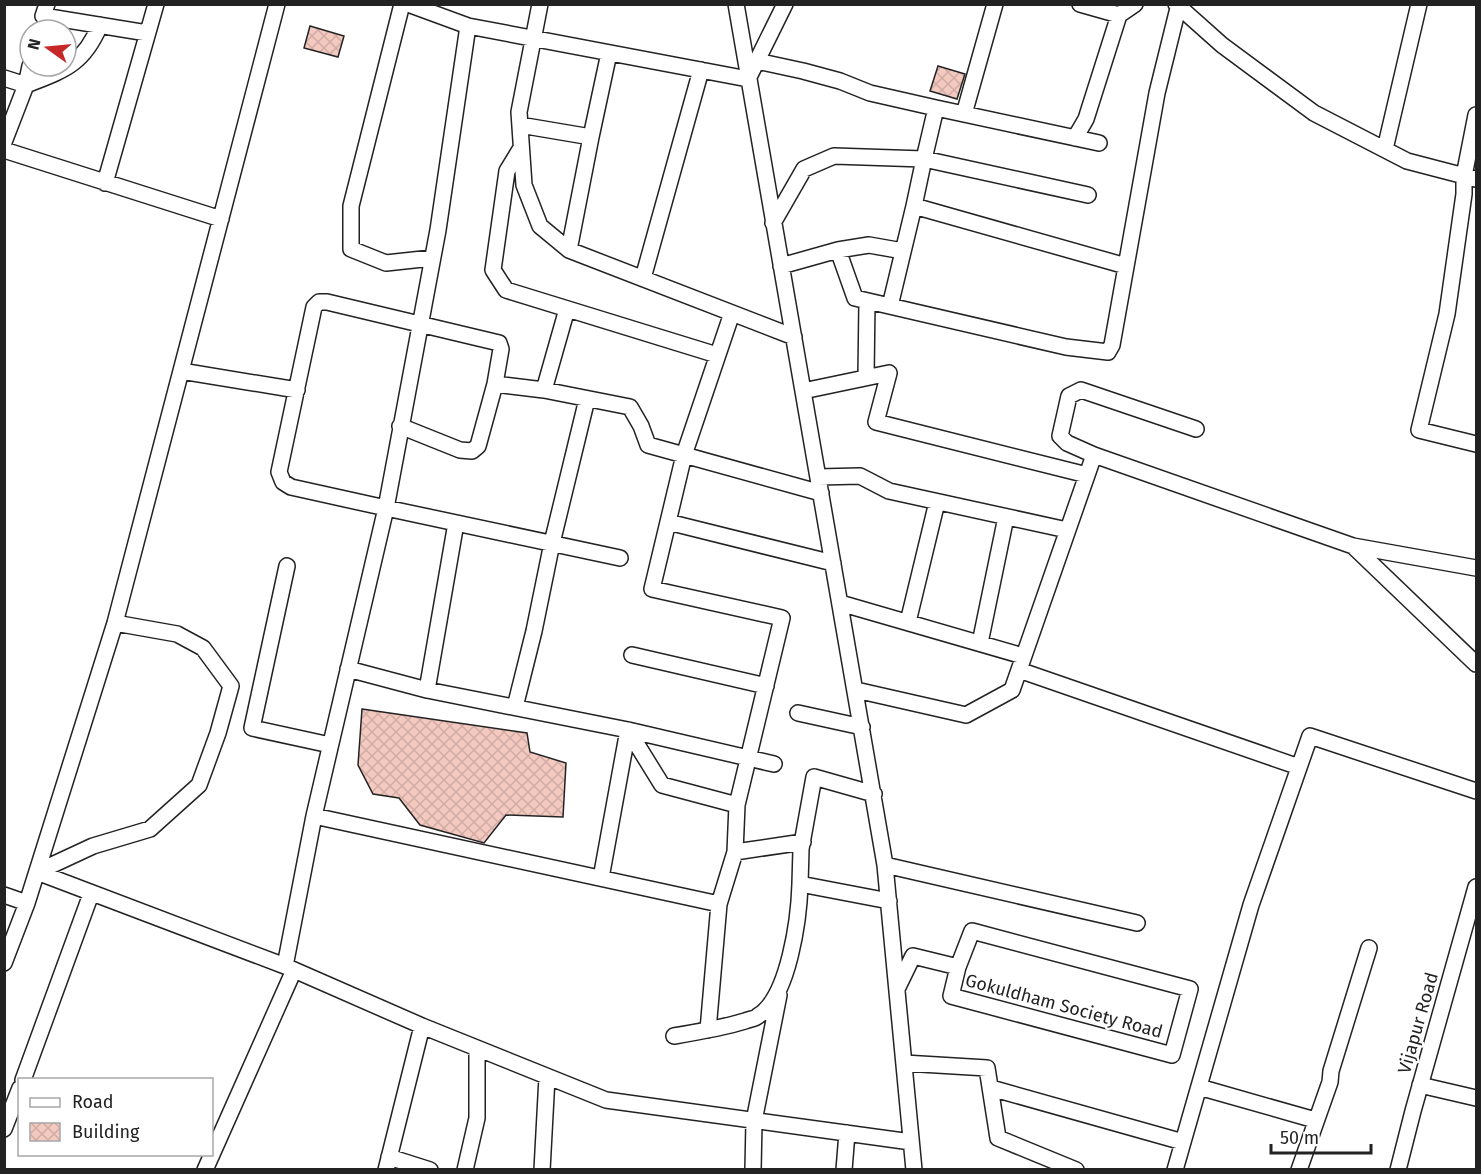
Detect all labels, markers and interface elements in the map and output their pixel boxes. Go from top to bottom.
north arrow [18,18,78,78]
text: N [23,37,45,52]
street label: Gokuldham Society Road [963,969,1165,1043]
street label: Vijapur Road [1393,970,1443,1076]
legend [18,1078,213,1156]
text: Road [72,1091,114,1113]
scale bar [1271,1117,1372,1155]
text: Building [72,1121,140,1143]
text: 50 m [1280,1127,1319,1149]

